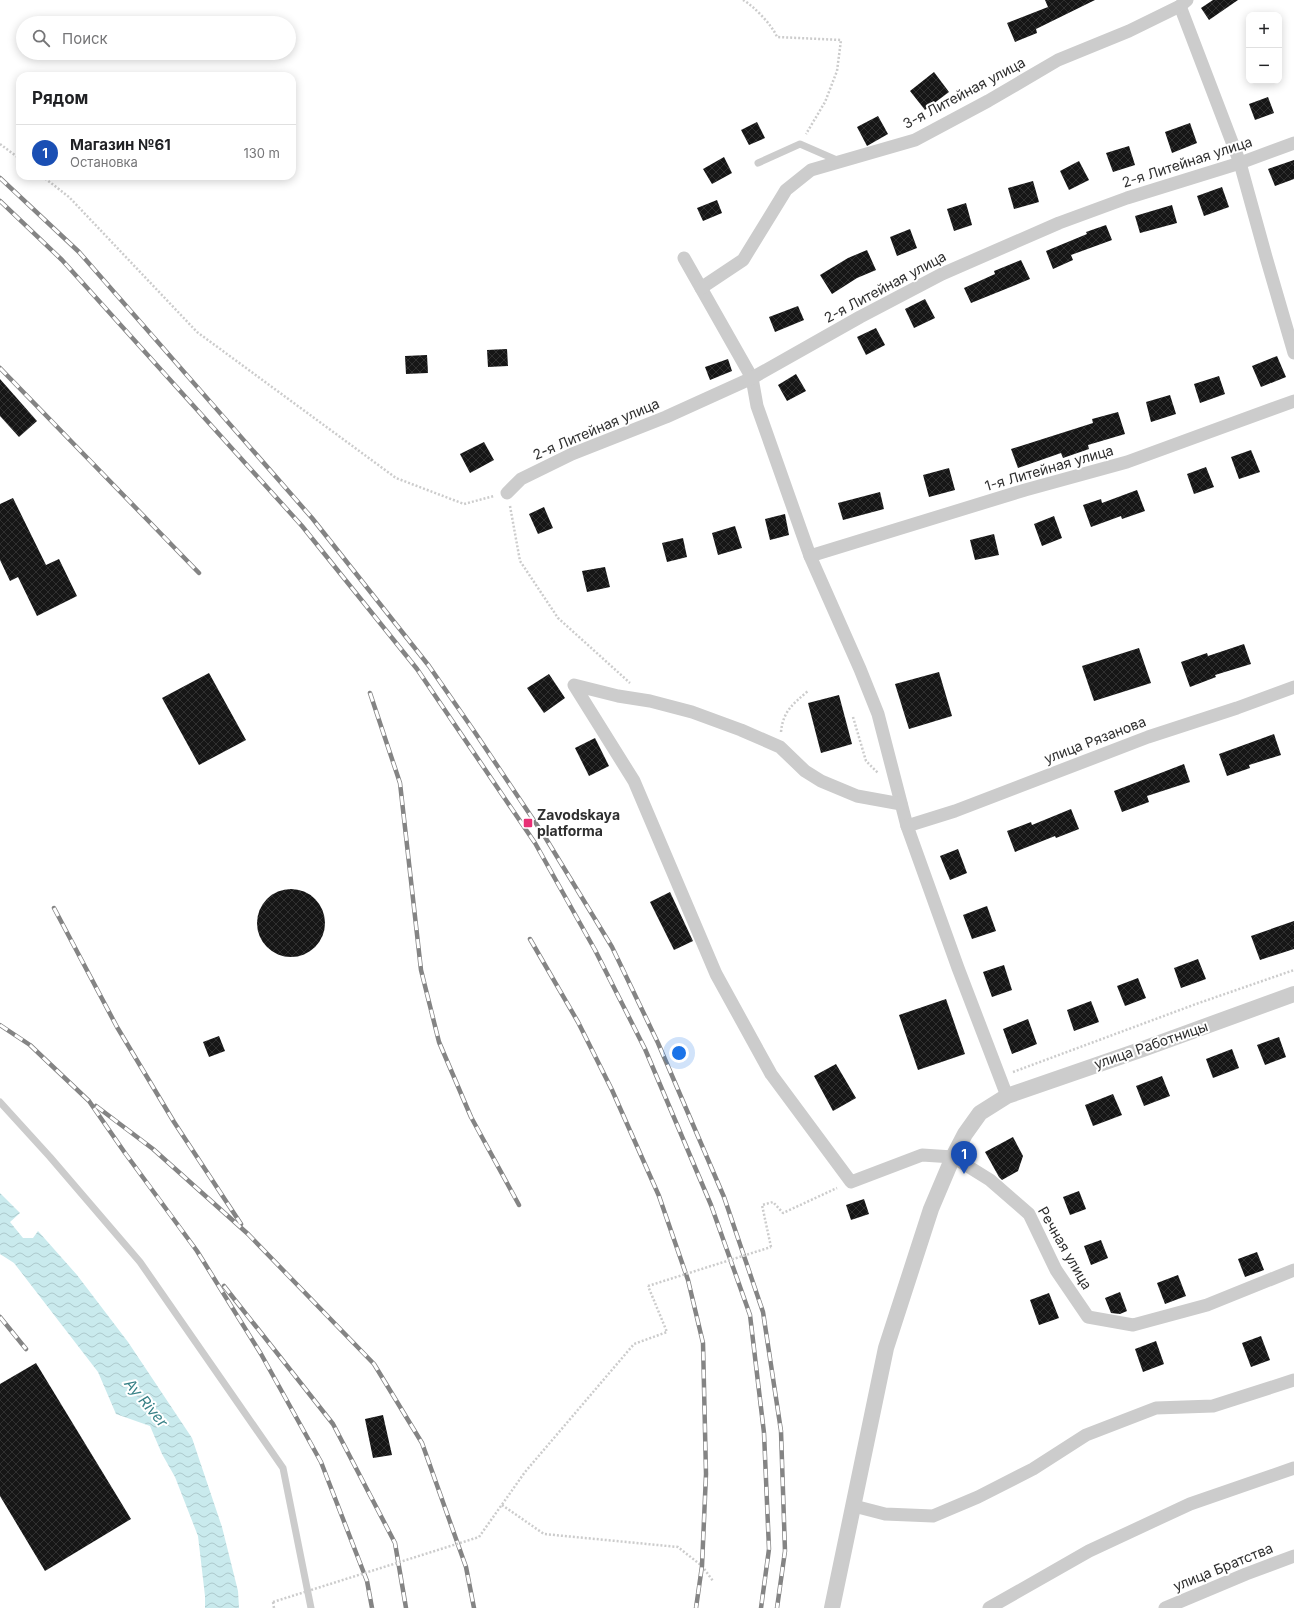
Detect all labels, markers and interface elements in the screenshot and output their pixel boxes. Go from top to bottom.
map controls [1246,12,1282,84]
button: + [1246,12,1282,48]
search box [16,16,296,60]
icon: search [30,27,52,49]
text: Поиск [62,29,108,48]
button: − [1246,48,1282,84]
street label: 3-я Литейная улица [900,53,1028,132]
text: Рядом [32,88,88,108]
street label: 2-я Литейная улица [1120,132,1254,191]
text: Магазин №61 [70,135,171,154]
text: 1 [42,145,48,161]
text: 130 m [243,145,280,161]
text: Остановка [70,154,138,170]
street label: 2-я Литейная улица [821,247,949,326]
street label: 2-я Литейная улица [530,394,662,463]
street label: 1-я Литейная улица [983,441,1115,494]
street label: улица Рязанова [1042,712,1148,767]
place label: Zavodskaya platforma [537,806,620,839]
marker: Zavodskaya platforma [522,817,534,829]
street label: улица Работницы [1092,1017,1210,1072]
your location [669,1043,689,1063]
pin: 1 [951,1141,977,1174]
street label: Речная улица [1035,1203,1096,1292]
water label: Ay River [120,1374,172,1431]
street label: улица Братства [1170,1539,1275,1594]

